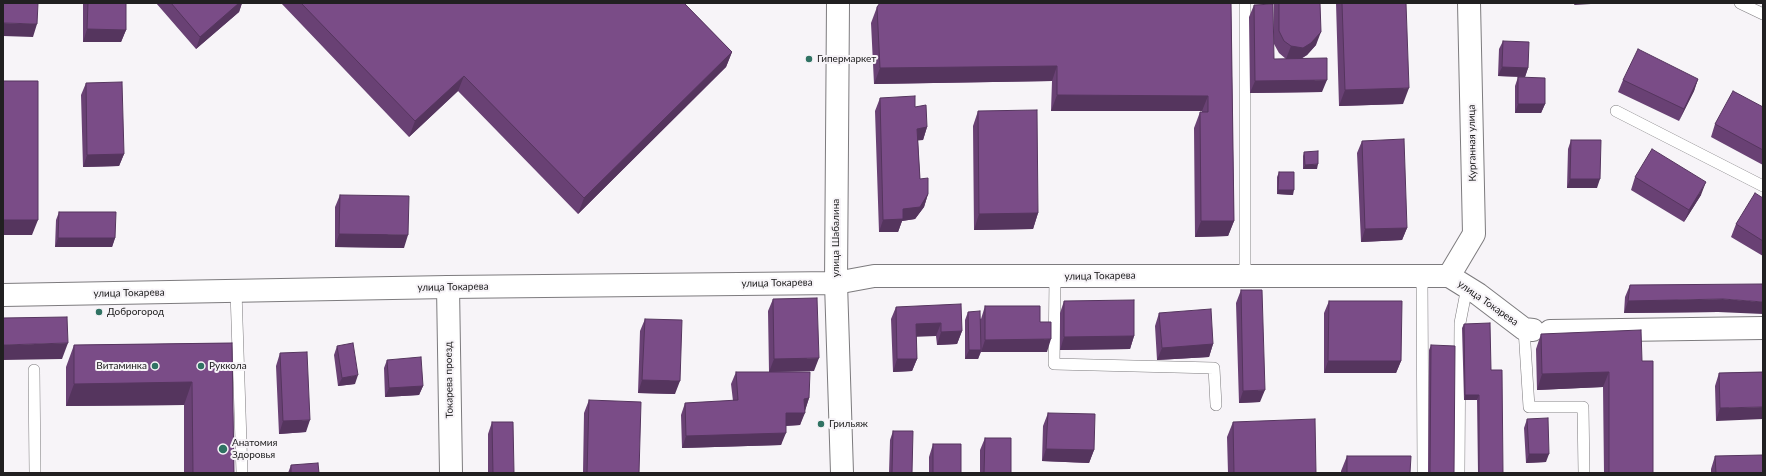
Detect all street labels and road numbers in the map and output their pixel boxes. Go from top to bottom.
street label: Курганная улица [1465,104,1479,182]
street label: улица Шабалина [830,199,842,277]
street label: улица Токарева [1064,269,1136,283]
street label: улица Токарева [741,276,813,290]
street label: улица Токарева [1455,278,1521,328]
street label: улица Токарева [417,280,489,294]
street label: улица Токарева [93,286,165,300]
street label: Токарева проезд [442,342,456,418]

